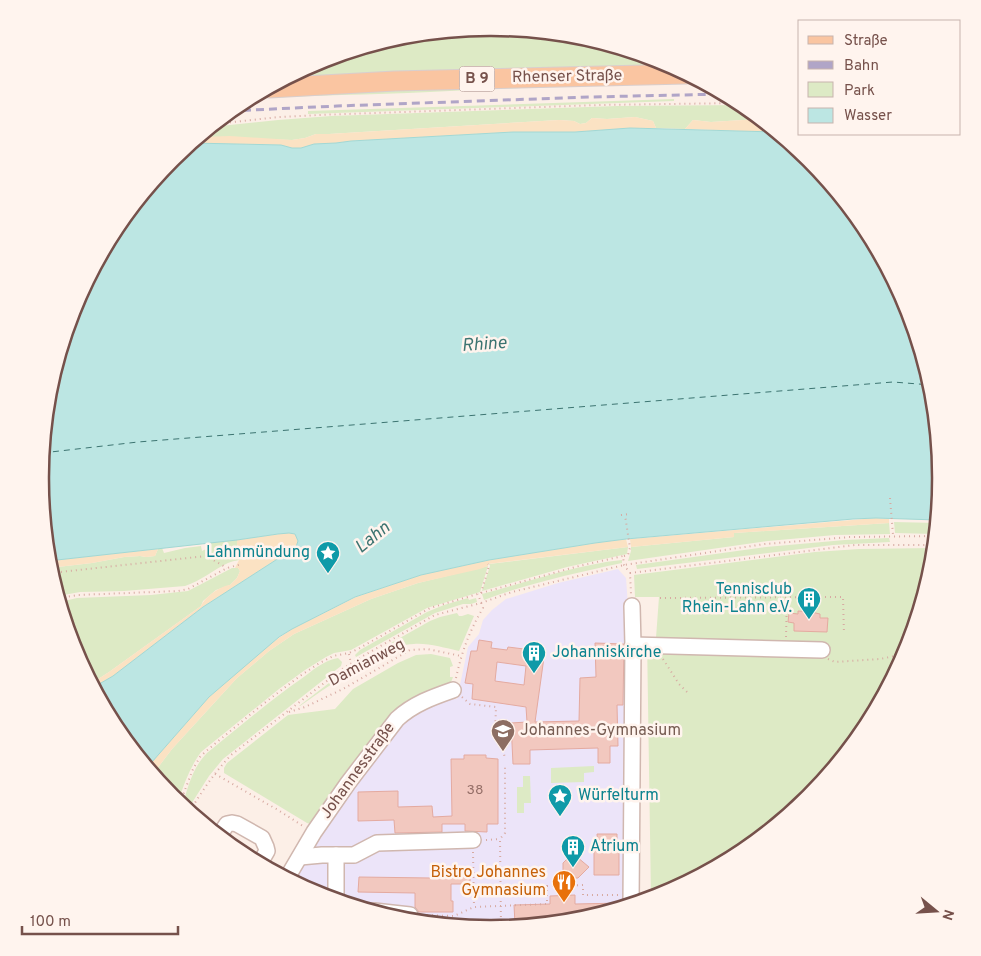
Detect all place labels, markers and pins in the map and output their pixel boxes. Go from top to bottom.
place icon: Lahnmündung [315,540,341,574]
place label: Lahnmündung [206,543,310,563]
place label: Tennisclub Rhein-Lahn e.V. [682,580,792,618]
building icon: Tennisclub Rhein-Lahn e.V. [796,586,822,620]
building icon: Johanniskirche [521,640,547,674]
place label: Johanniskirche [552,643,661,663]
school or university icon: Johannes-Gymnasium [490,718,516,752]
place label: Johannes-Gymnasium [520,721,681,741]
place icon: Würfelturm [547,783,573,817]
place label: Würfelturm [578,786,659,806]
building icon: Atrium [560,834,586,868]
place label: Atrium [590,837,639,857]
place label: Bistro Johannes Gymnasium [430,863,546,901]
restaurant icon: Bistro Johannes Gymnasium [551,869,577,903]

